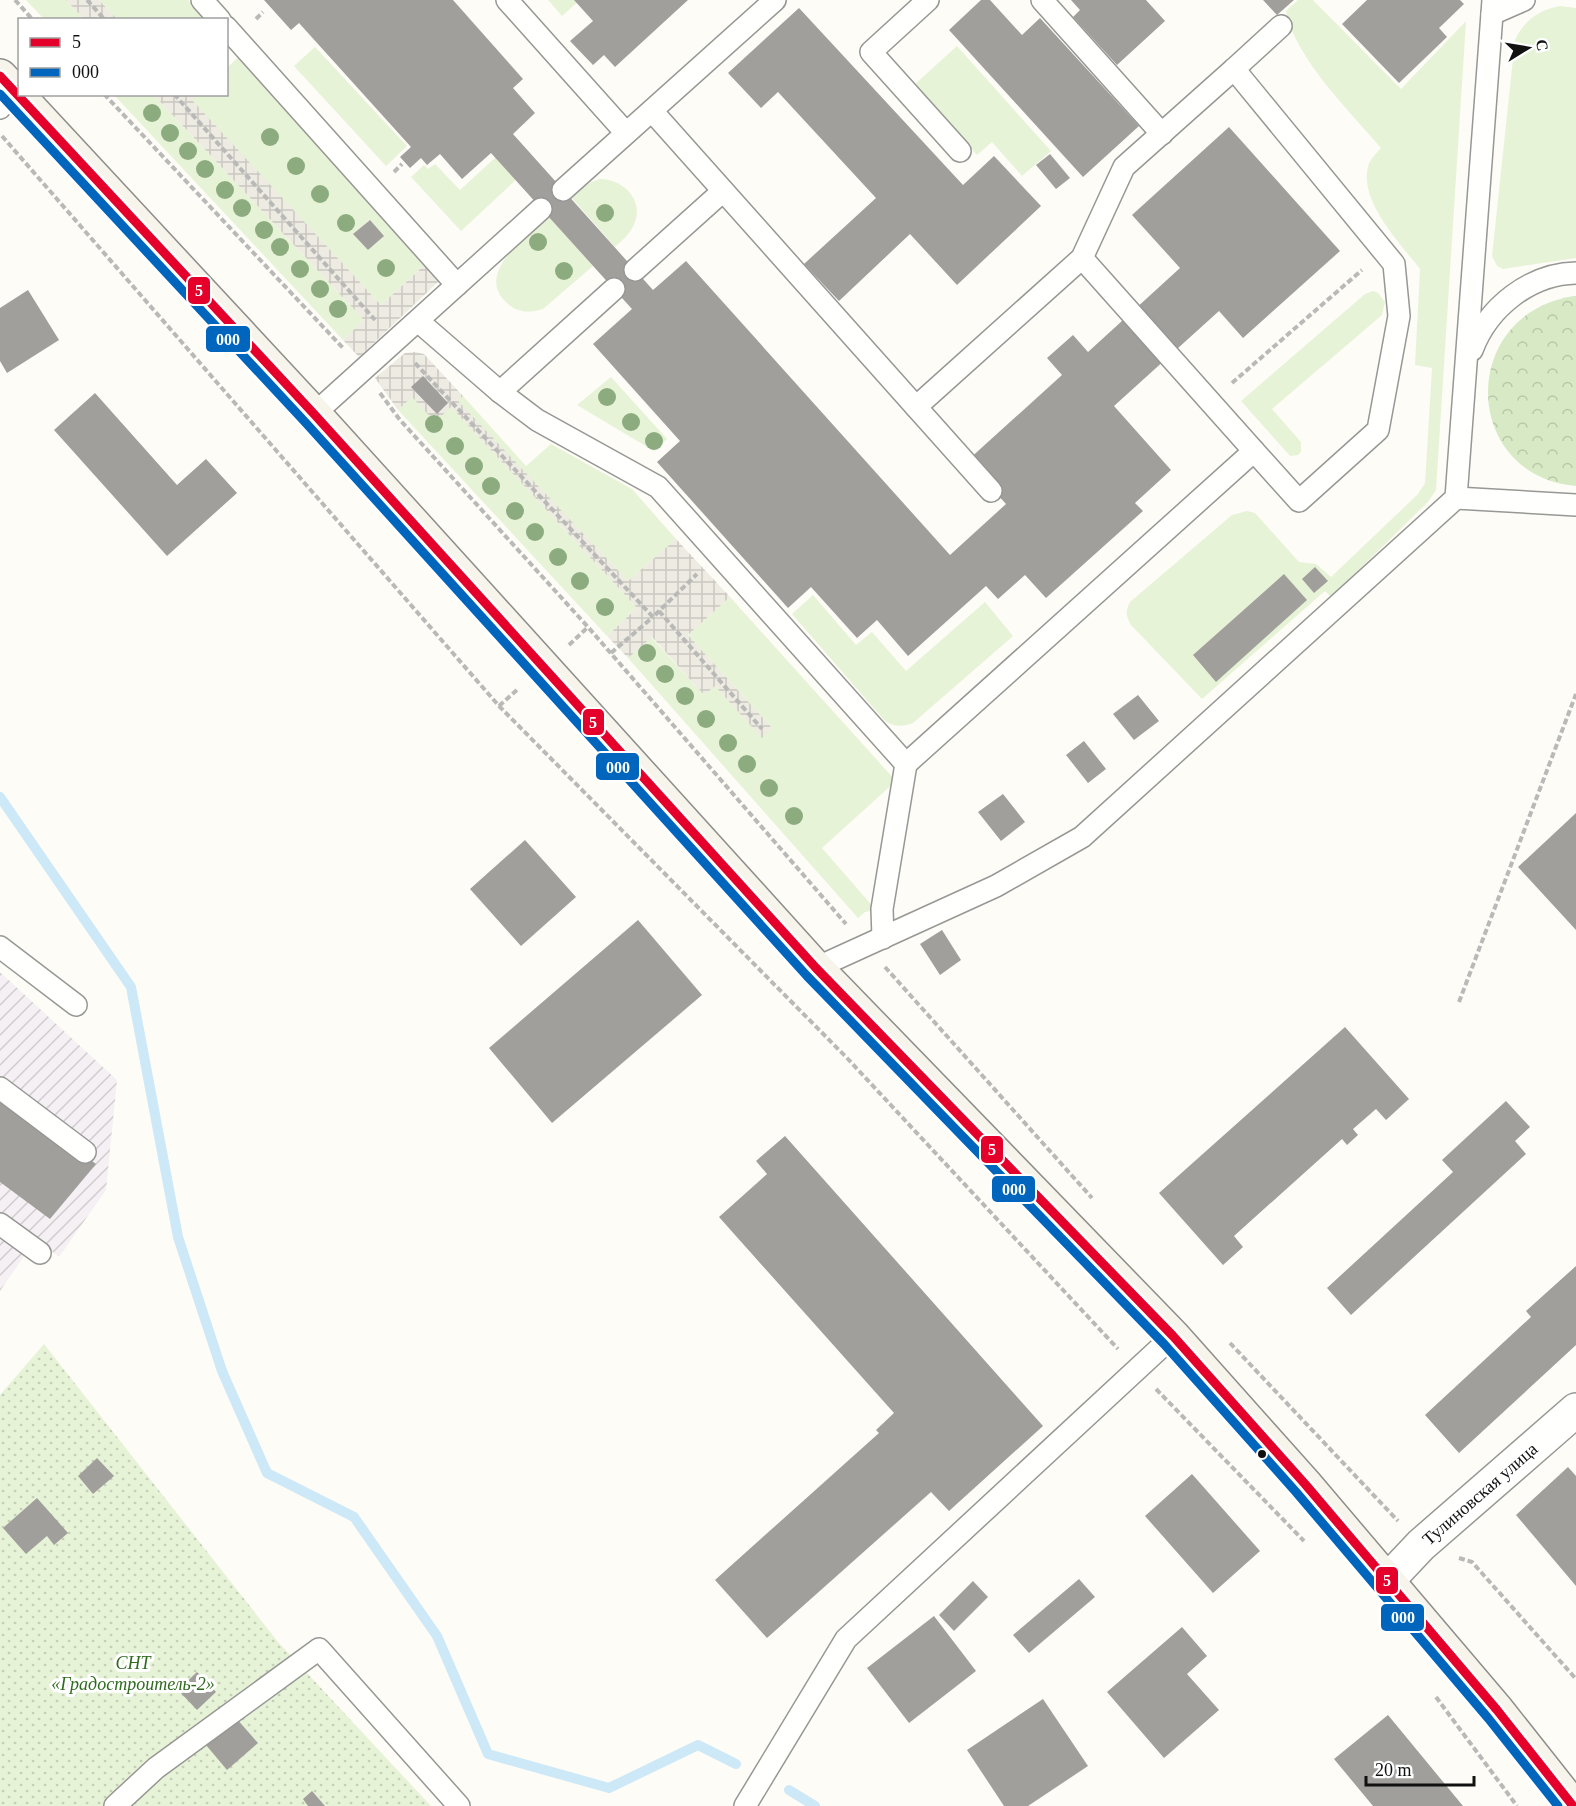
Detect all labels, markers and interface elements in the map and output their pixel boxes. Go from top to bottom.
legend [18,18,228,96]
north arrow [1498,18,1558,78]
text: 5 [72,32,81,52]
text: С [1533,38,1552,53]
text: 000 [72,62,99,82]
line badge: 5 [187,276,211,305]
text: 5 [195,282,203,299]
line badge: 000 [205,325,251,353]
text: 000 [216,331,240,348]
line badge: 5 [582,708,605,736]
text: 5 [589,714,597,731]
line badge: 000 [595,752,640,781]
text: 000 [606,759,630,776]
line badge: 5 [980,1135,1004,1164]
text: 5 [988,1141,996,1158]
line badge: 000 [991,1175,1036,1203]
text: 000 [1002,1181,1026,1198]
street label: Тулиновская улица [1418,1439,1542,1549]
unlabelled marker [1256,1448,1268,1460]
line badge: 5 [1375,1566,1399,1595]
text: 5 [1383,1572,1391,1589]
line badge: 000 [1380,1603,1425,1632]
text: 000 [1391,1609,1415,1626]
park label: СНТ «Градостроитель-2» [51,1653,215,1694]
scale bar [1366,1749,1474,1787]
text: 20 m [1375,1760,1412,1780]

